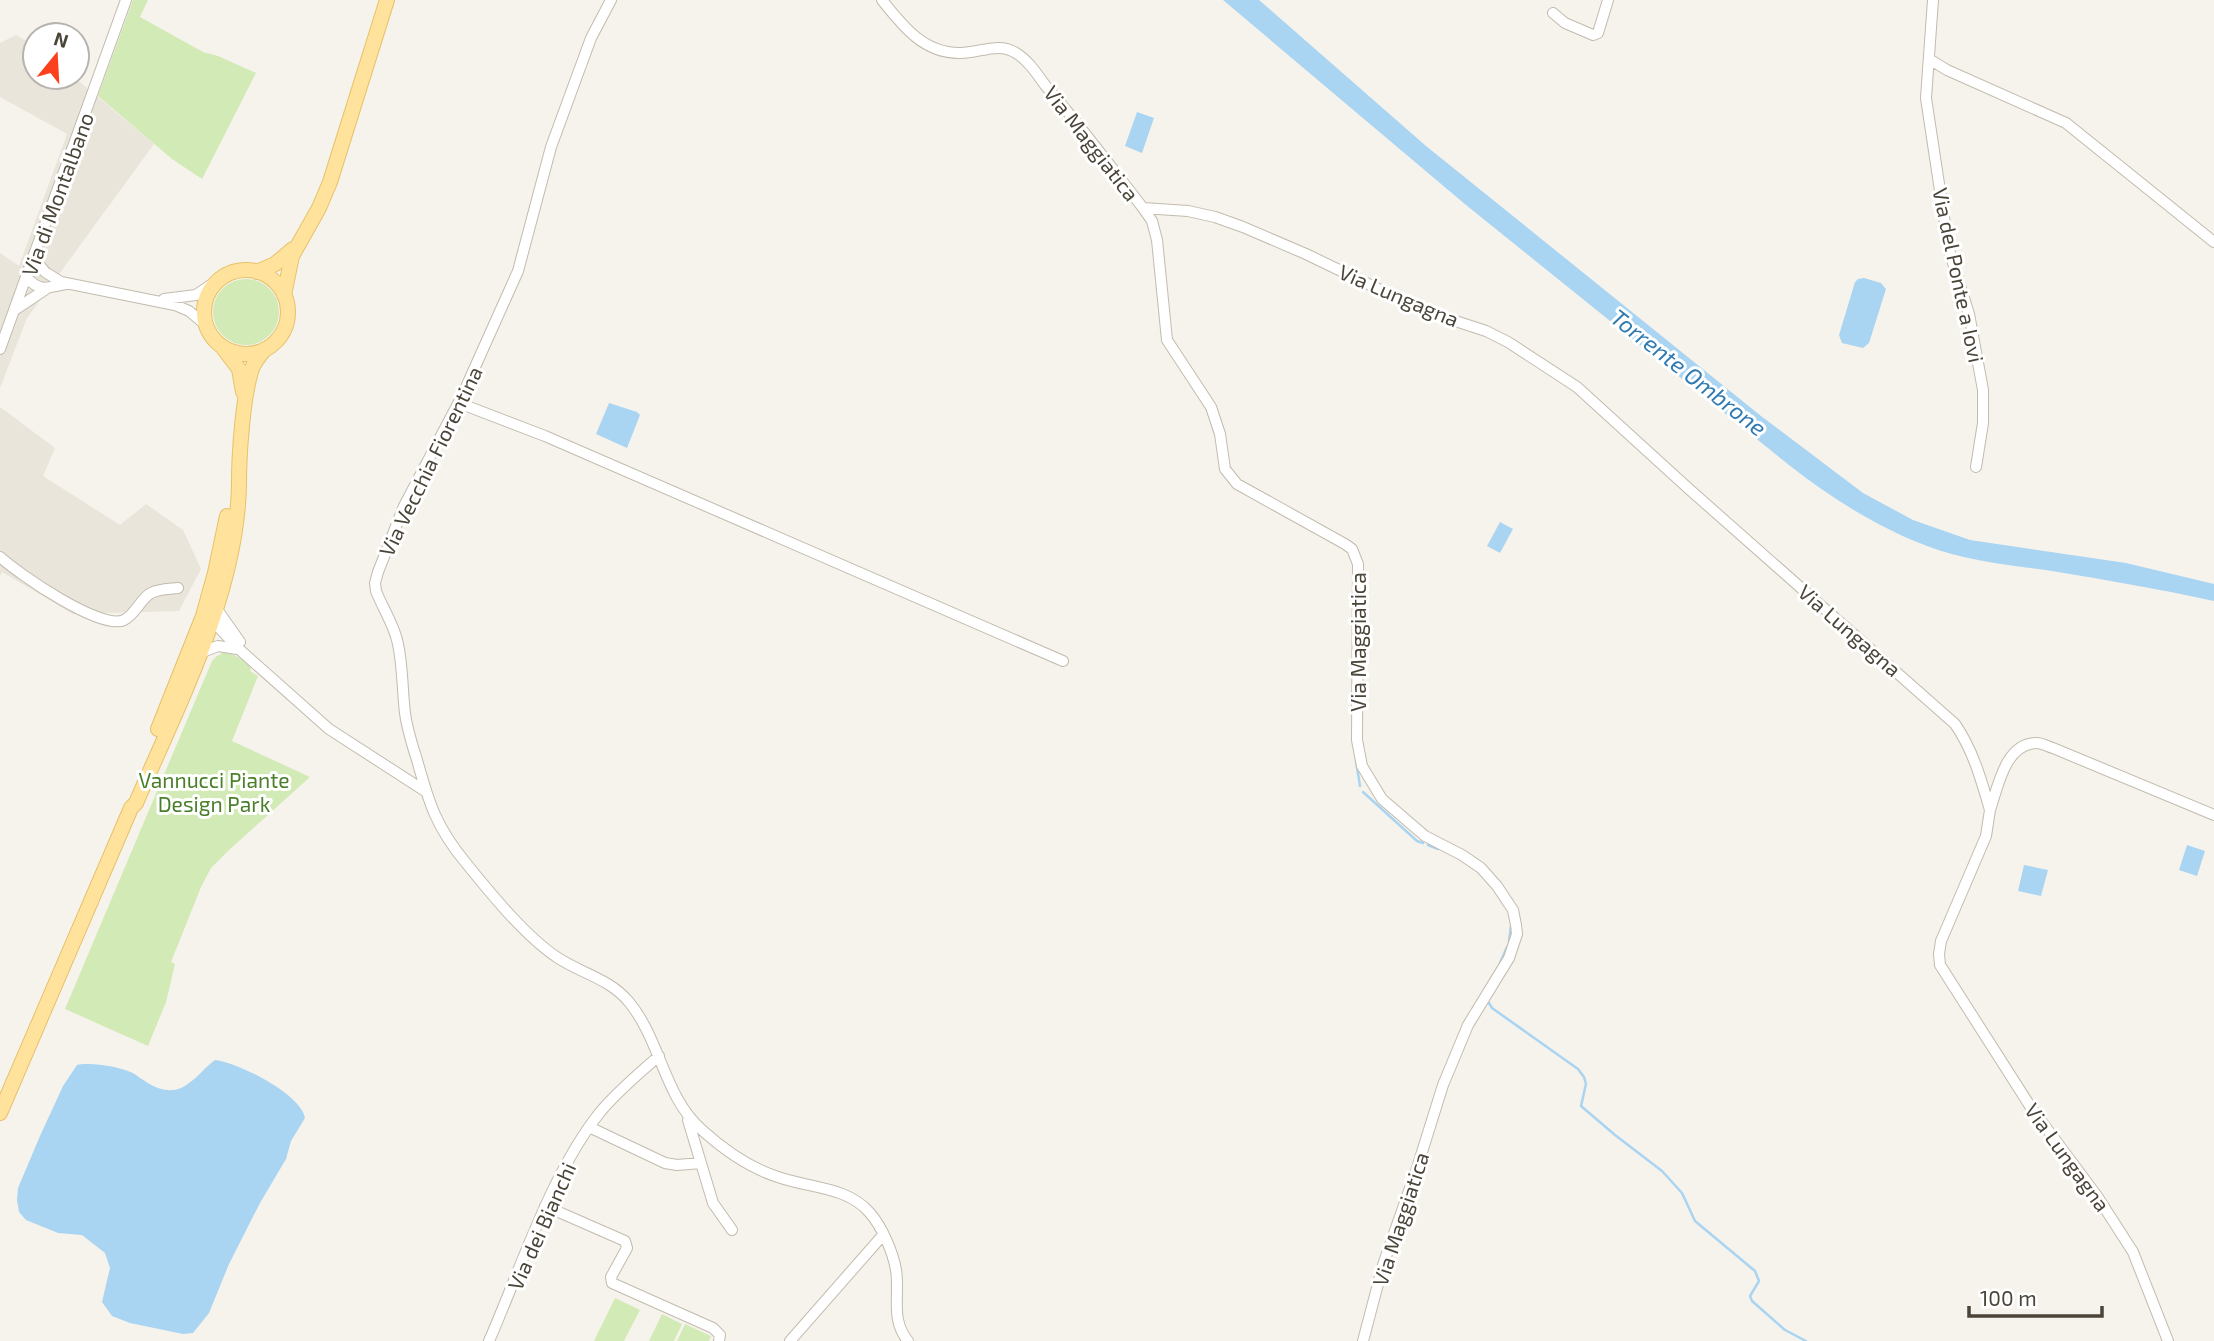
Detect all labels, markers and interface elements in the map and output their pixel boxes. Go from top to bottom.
north arrow [21,21,91,91]
text: N [51,26,71,52]
street label: Via Maggiatica [1039,80,1145,206]
street label: Via di Montalbano [16,109,98,279]
street label: Via del Ponte a Iovi [1928,185,1990,365]
street label: Via Lungagna [1335,259,1463,331]
water label: Torrente Ombrone [1606,303,1772,441]
street label: Via Vecchia Fiorentina [373,362,487,560]
street label: Via Maggiatica [1345,572,1370,712]
street label: Via Lungagna [1794,579,1906,681]
park label: Vannucci Piante Design Park [139,767,289,816]
street label: Via Lungagna [2020,1098,2116,1216]
street label: Via Maggiatica [1367,1149,1433,1289]
street label: Via dei Bianchi [502,1158,580,1294]
scale bar [1969,1274,2102,1318]
text: 100 m [1980,1285,2037,1310]

